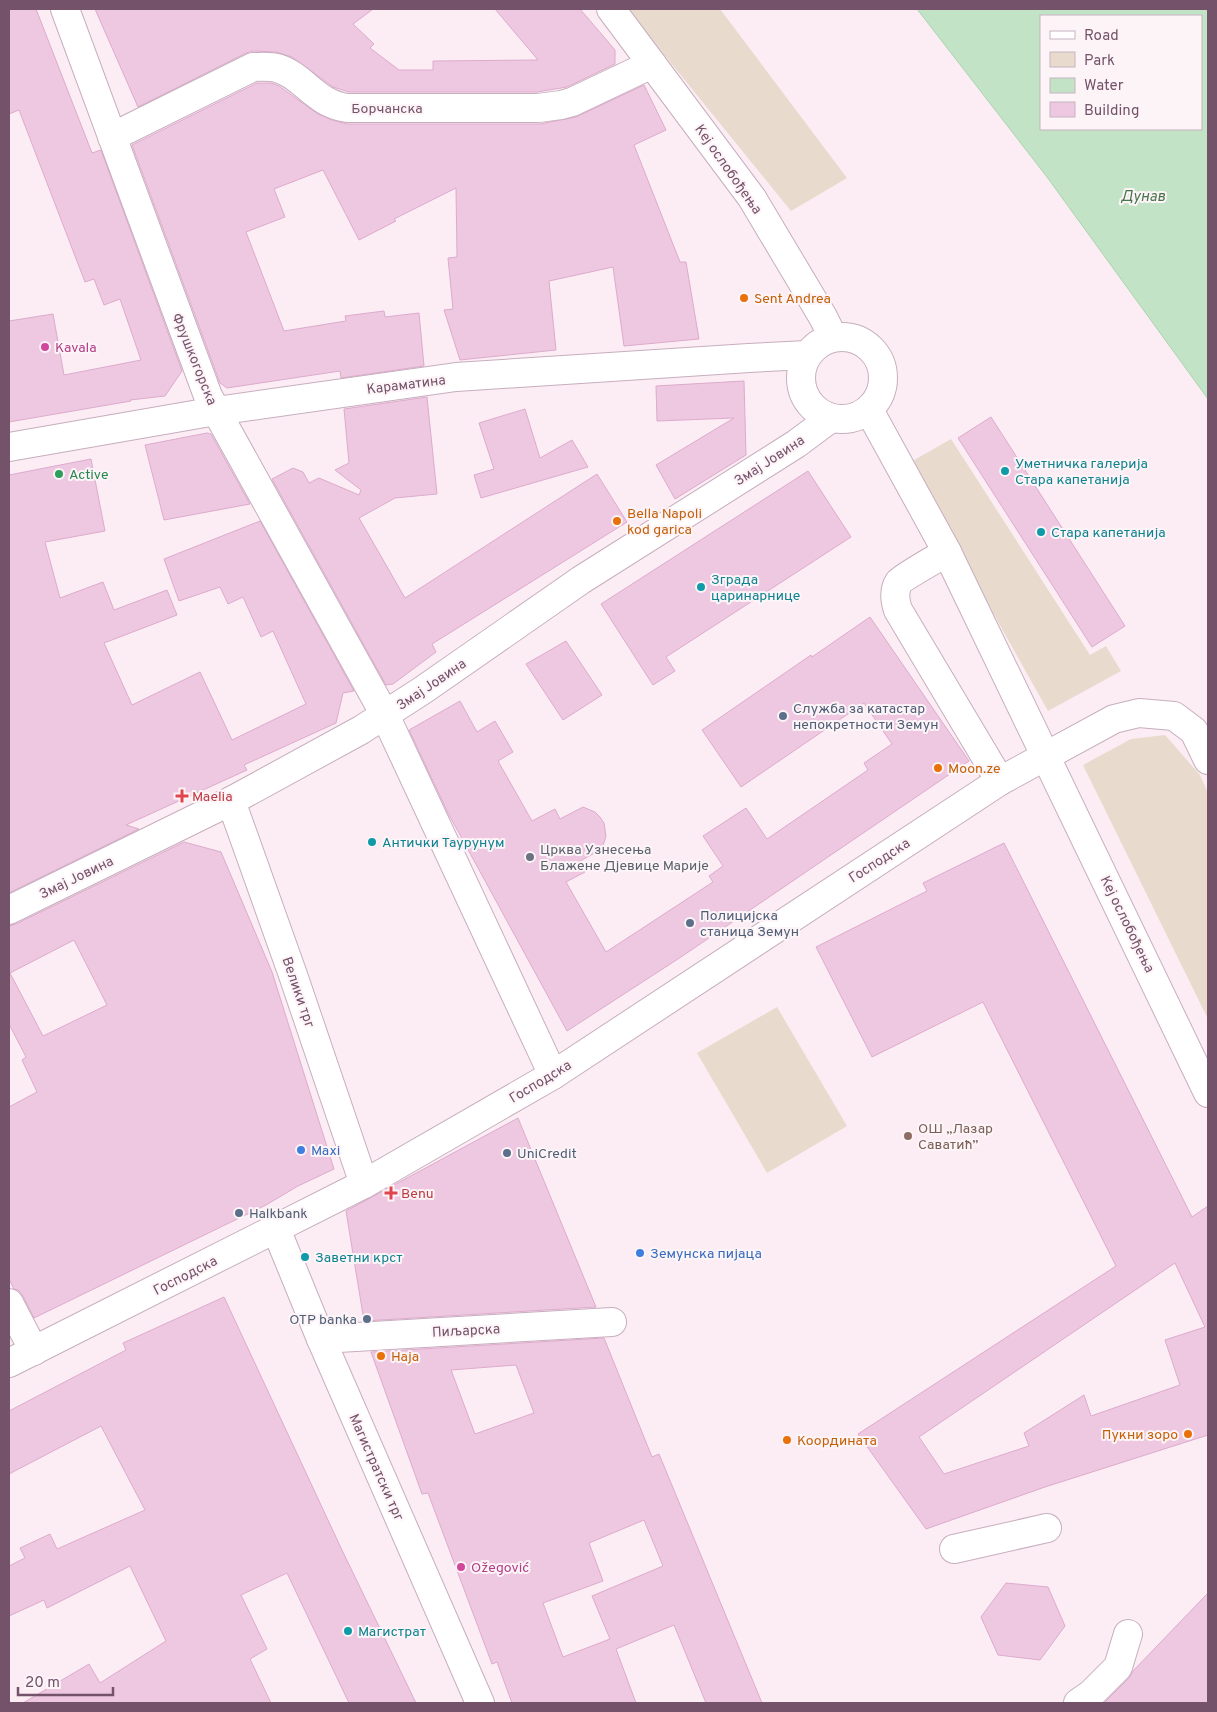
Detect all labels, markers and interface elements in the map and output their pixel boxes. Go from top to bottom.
legend [1040,15,1202,130]
text: Road [1084,27,1119,46]
text: Park [1084,52,1115,71]
text: Water [1084,77,1124,96]
street label: Борчанска [351,101,423,118]
text: Building [1084,102,1139,121]
street label: Кеј ослобођења [691,122,765,218]
water label: Дунав [1121,188,1166,207]
place label: Sent Andrea [754,291,831,308]
marker: Sent Andrea [738,292,750,304]
street label: Фрушкогорска [167,311,220,408]
place label: Kavala [55,340,97,357]
marker: Kavala [39,341,51,353]
street label: Караматина [366,372,447,399]
street label: Змај Јовина [732,432,808,490]
place label: Уметничка галерија Стара капетанија [1015,456,1148,489]
marker: Уметничка галерија Стара капетанија [999,465,1011,477]
place label: Active [69,467,108,484]
marker: Active [53,468,65,480]
place label: Bella Napoli kod garica [627,506,702,539]
marker: Bella Napoli kod garica [611,515,623,527]
place label: Стара капетанија [1051,525,1166,542]
marker: Стара капетанија [1035,526,1047,538]
place label: Зграда царинарнице [711,572,800,605]
marker: Зграда царинарнице [695,581,707,593]
street label: Змај Јовина [394,656,470,715]
place label: Служба за катастар непокретности Земун [793,701,938,734]
marker: Служба за катастар непокретности Земун [777,710,789,722]
place label: Moon.ze [948,761,1001,778]
marker: Moon.ze [932,762,944,774]
place label: Maelia [192,789,233,806]
marker: Maelia [176,790,188,802]
place label: Антички Таурунум [382,835,504,852]
street label: Господска [846,835,914,887]
marker: Антички Таурунум [366,836,378,848]
place label: Црква Узнесења Блажене Дјевице Марије [540,842,709,875]
marker: Црква Узнесења Блажене Дјевице Марије [524,851,536,863]
street label: Змај Јовина [37,853,116,904]
street label: Кеј ослобођења [1096,873,1157,976]
place label: Полицијска станица Земун [700,908,799,941]
marker: Полицијска станица Земун [684,917,696,929]
street label: Велики трг [278,955,318,1030]
street label: Господска [507,1057,575,1107]
place label: ОШ „Лазар Саватић” [918,1121,993,1154]
marker: ОШ „Лазар Саватић” [902,1130,914,1142]
place label: Maxi [311,1143,340,1160]
marker: Maxi [295,1144,307,1156]
place label: UniCredit [517,1146,577,1163]
marker: UniCredit [501,1147,513,1159]
place label: Benu [401,1186,434,1203]
marker: Benu [385,1187,397,1199]
place label: Halkbank [249,1206,308,1223]
marker: Halkbank [233,1207,245,1219]
place label: Земунска пијаца [650,1246,762,1263]
marker: Земунска пијаца [634,1247,646,1259]
place label: Заветни крст [315,1250,403,1267]
marker: Заветни крст [299,1251,311,1263]
street label: Господска [151,1253,220,1300]
place label: OTP banka [289,1312,357,1329]
marker: OTP banka [361,1313,373,1325]
street label: Пиљарска [432,1321,501,1342]
place label: Наја [391,1349,419,1366]
marker: Наја [375,1350,387,1362]
street label: Магистратски трг [344,1412,407,1524]
place label: Пукни зоро [1102,1427,1178,1444]
marker: Пукни зоро [1182,1428,1194,1440]
place label: Координата [797,1433,877,1450]
marker: Координата [781,1434,793,1446]
place label: Ožegović [471,1560,529,1577]
marker: Ožegović [455,1561,467,1573]
place label: Магистрат [358,1624,426,1641]
marker: Магистрат [342,1625,354,1637]
scale bar [18,1664,112,1696]
text: 20 m [25,1674,60,1693]

